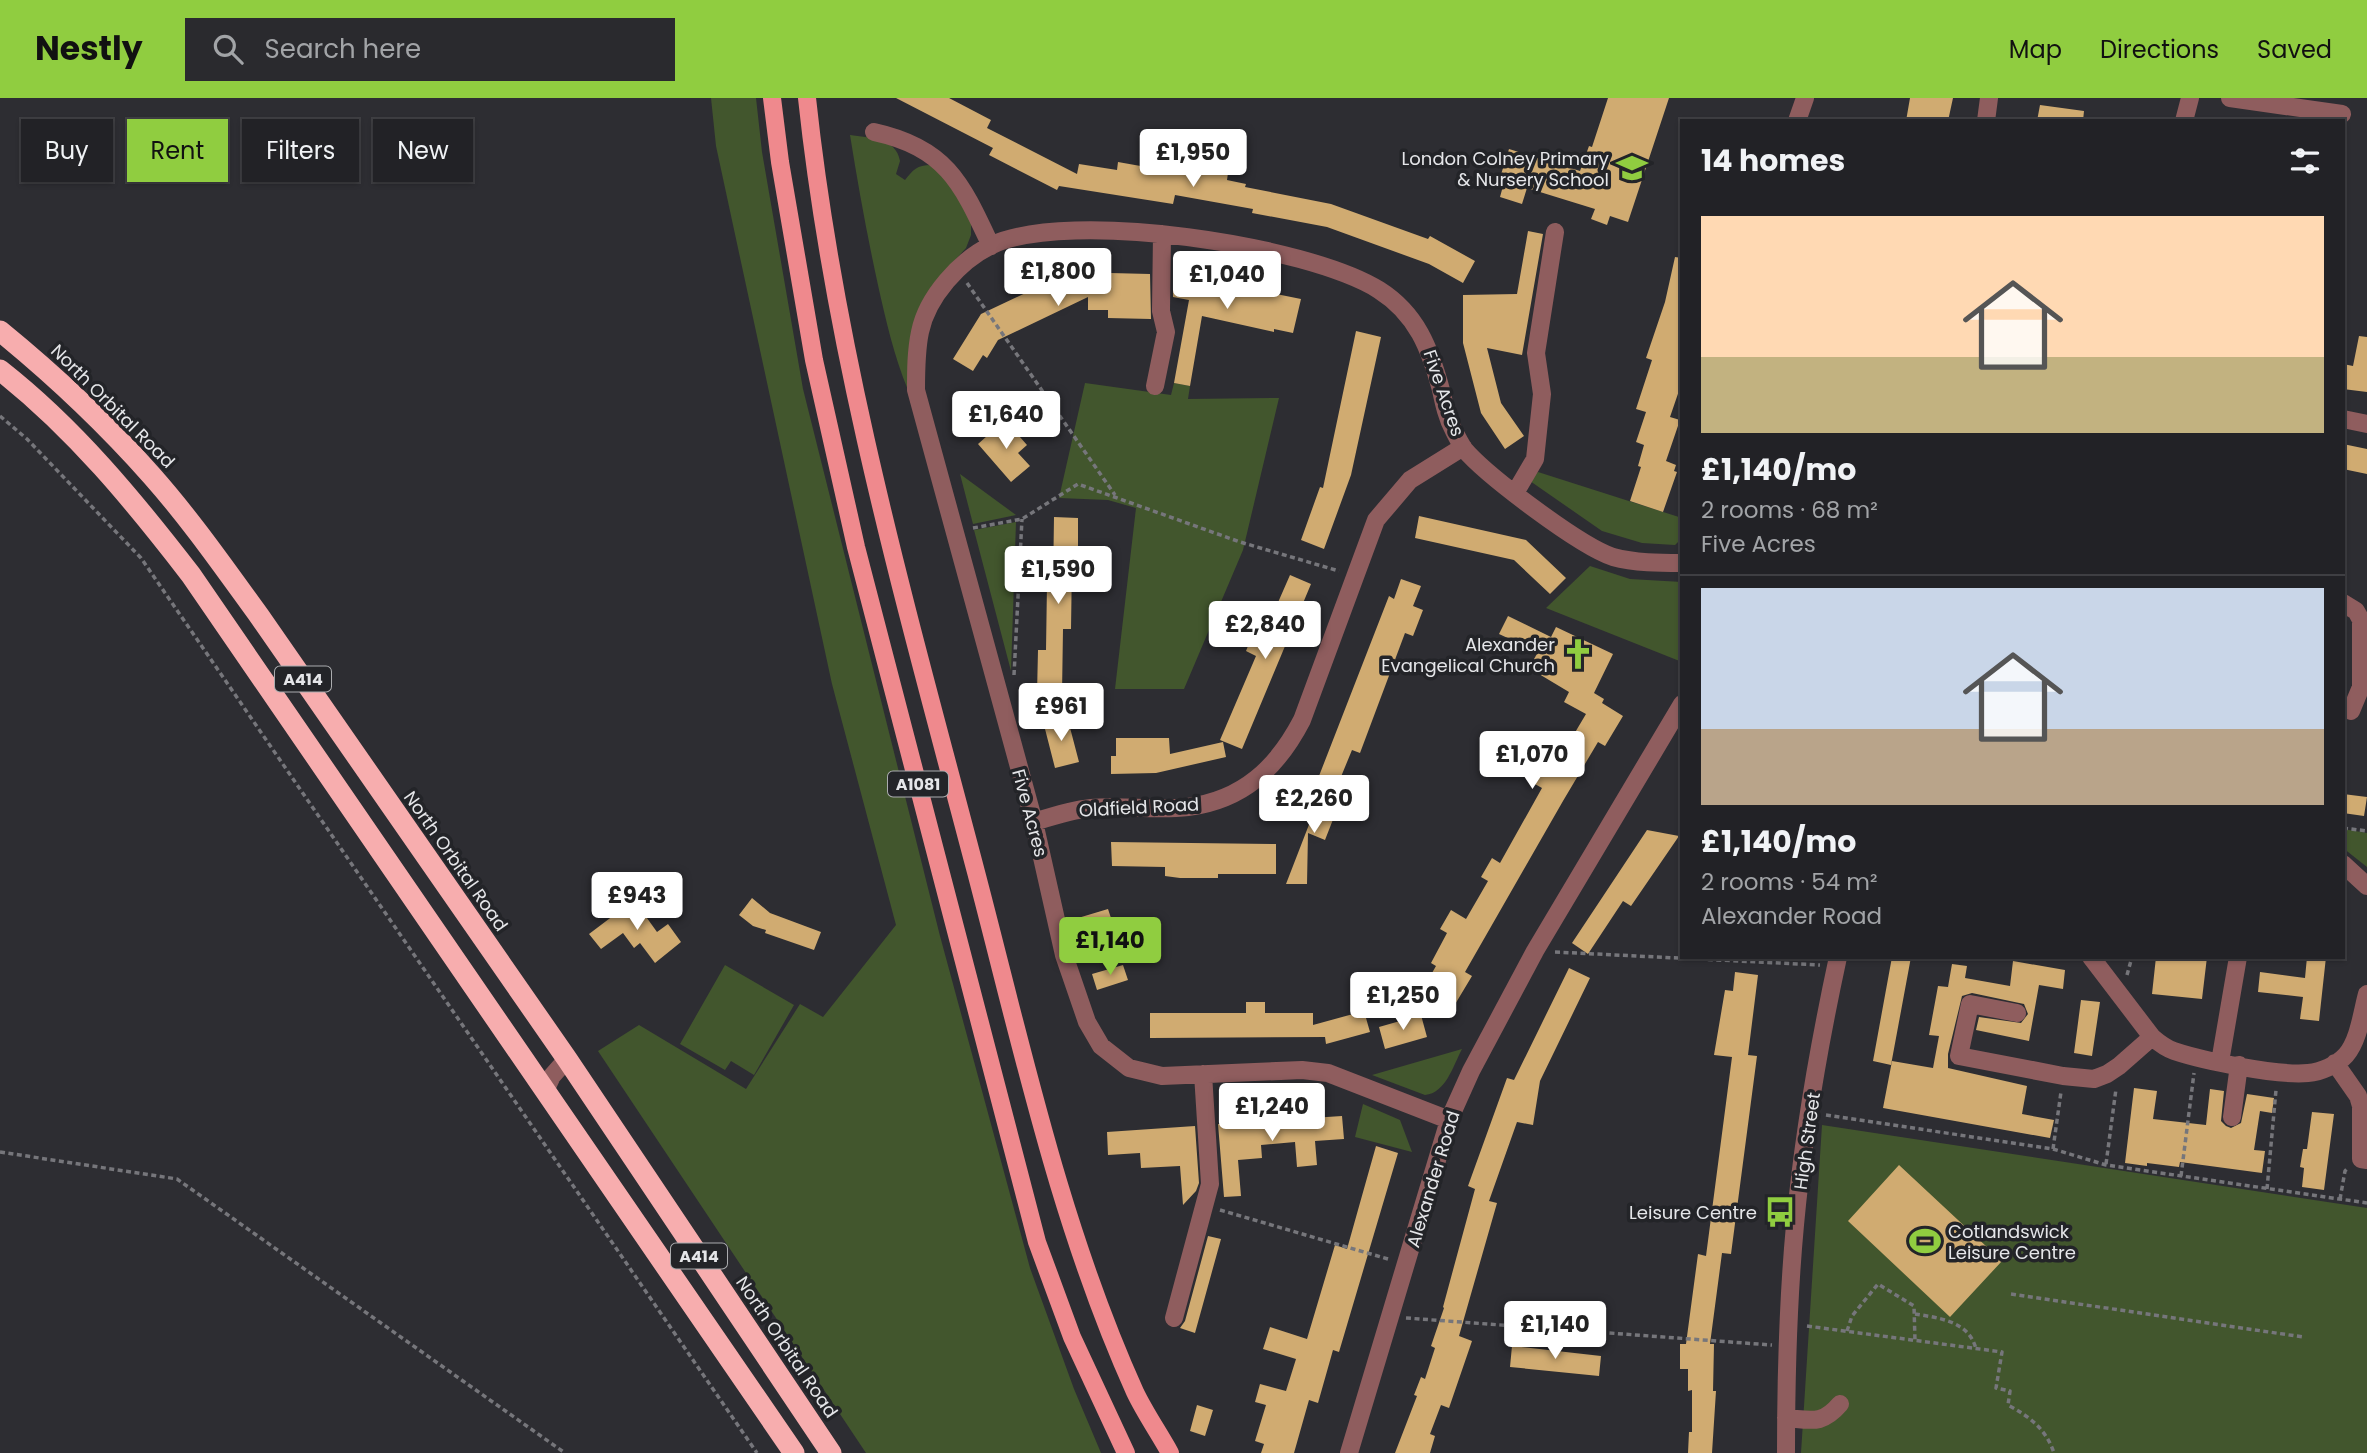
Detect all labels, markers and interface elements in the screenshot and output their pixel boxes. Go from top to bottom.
search box [185,18,675,81]
text: Nestly [35,25,143,72]
icon: search [209,30,247,68]
text: Search here [265,31,421,67]
text: Map [2009,33,2062,66]
text: Directions [2100,33,2219,66]
text: Saved [2257,33,2332,66]
chip: Buy [21,119,113,182]
chip: Rent [127,119,228,182]
chip: Filters [242,119,359,182]
chip: New [373,119,473,182]
pin: £1,950 [1136,130,1250,189]
text: £1,950 [1156,136,1230,168]
text: 14 homes [1701,139,1845,182]
icon: filters [2286,142,2324,180]
place label: London Colney Primary & Nursery School [1402,146,1609,192]
school or university icon: London Colney Primary & Nursery School [1615,151,1649,185]
pin: £1,800 [1001,248,1115,308]
pin: £1,040 [1170,252,1284,311]
text: £1,800 [1020,255,1096,287]
text: £1,040 [1189,258,1265,290]
icon: home [1950,262,2076,388]
street label: North Orbital Road [45,338,181,474]
street label: Five Acres [1418,346,1470,440]
pin: £1,640 [949,392,1063,451]
text: £1,640 [968,398,1044,430]
text: £1,140/mo [1701,448,1856,491]
text: 2 rooms · 68 m² [1701,494,1878,526]
text: Five Acres [1701,528,1816,560]
pin: £1,590 [1001,546,1115,606]
text: £1,590 [1021,553,1095,585]
pin: £2,840 [1208,602,1322,661]
text: £2,840 [1225,608,1305,640]
place label: Alexander Evangelical Church [1381,632,1555,678]
icon: home [1950,634,2076,760]
church icon: Alexander Evangelical Church [1561,637,1595,671]
road number: A414 [275,666,331,692]
pin: £961 [1020,684,1102,743]
text: £961 [1035,690,1087,722]
pin: £1,070 [1475,732,1589,791]
text: £1,070 [1496,738,1568,770]
street label: Five Acres [1006,766,1054,860]
road number: A1081 [888,772,948,796]
pin: £2,260 [1257,776,1371,835]
text: £2,260 [1275,782,1353,814]
street label: North Orbital Road [398,786,514,936]
street label: Oldfield Road [1078,791,1200,823]
text: £1,140/mo [1701,820,1856,863]
text: 2 rooms · 54 m² [1701,866,1878,898]
pin: £943 [596,872,678,932]
text: £943 [608,879,666,911]
text: Alexander Road [1701,900,1882,932]
pin: £1,140 [1053,918,1167,977]
text: £1,140 [1075,924,1145,956]
pin: £1,250 [1346,972,1460,1032]
text: £1,250 [1366,979,1440,1011]
pin: £1,240 [1215,1084,1329,1143]
text: £1,240 [1235,1090,1309,1122]
street label: High Street [1788,1091,1826,1191]
street label: Alexander Road [1400,1108,1466,1250]
bus stop icon: Leisure Centre [1763,1195,1797,1229]
place label: Leisure Centre [1629,1200,1757,1225]
place label: Cotlandswick Leisure Centre [1948,1219,2076,1265]
sports icon: Cotlandswick Leisure Centre [1908,1224,1942,1258]
road number: A414 [671,1244,727,1268]
street label: North Orbital Road [730,1271,844,1423]
pin: £1,140 [1498,1302,1612,1361]
text: £1,140 [1520,1308,1590,1340]

